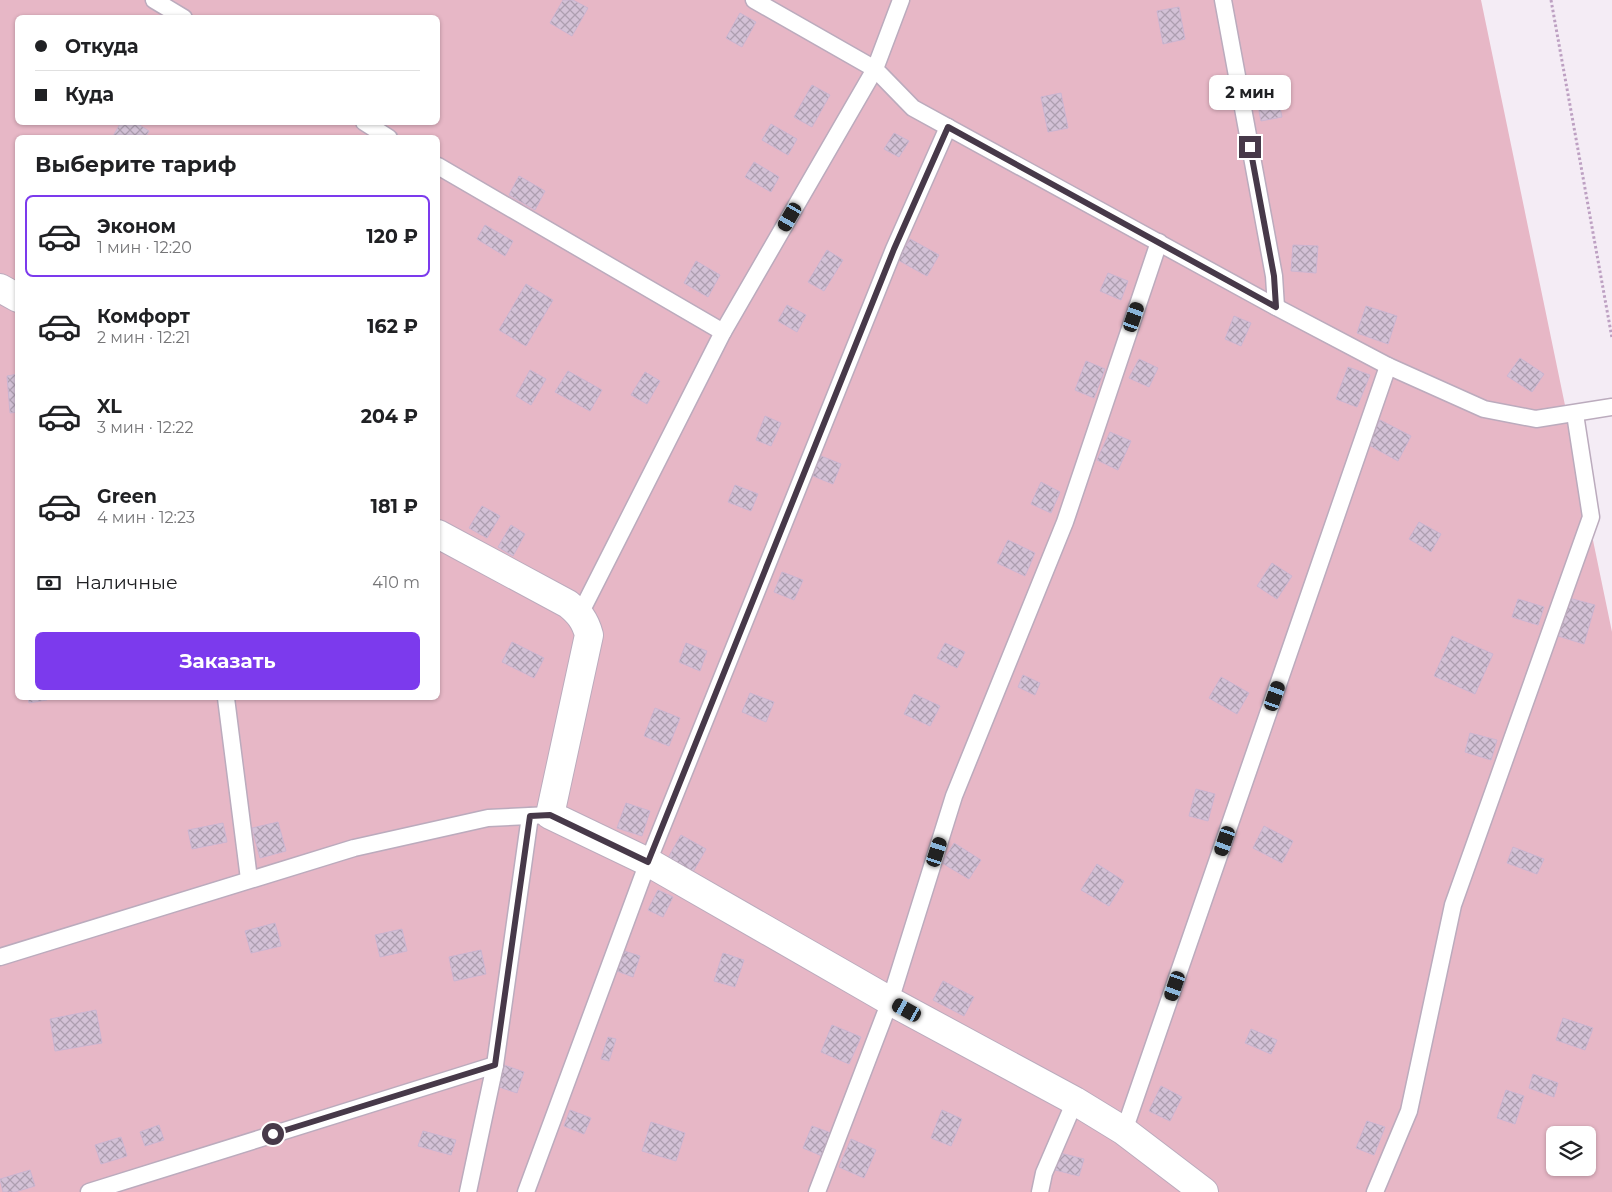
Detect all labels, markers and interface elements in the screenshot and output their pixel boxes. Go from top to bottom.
text: Откуда [65,35,139,58]
callout: 2 мин [1209,74,1291,110]
text: Куда [65,83,114,106]
text: 2 мин [1225,83,1275,102]
route end [1239,136,1261,158]
text: Выберите тариф [35,151,236,178]
car [776,200,803,234]
icon: car [37,214,82,259]
text: Эконом [97,215,176,238]
text: 120 ₽ [366,225,418,248]
text: 1 мин · 12:20 [97,238,192,257]
car [1122,300,1145,334]
icon: car [37,304,82,349]
text: Комфорт [97,305,190,328]
text: 162 ₽ [367,315,418,338]
text: 2 мин · 12:21 [97,328,190,347]
icon: car [37,394,82,439]
text: XL [97,395,122,418]
text: 204 ₽ [361,405,418,428]
text: 3 мин · 12:22 [97,418,194,437]
icon: car [37,484,82,529]
text: Green [97,485,157,508]
text: 181 ₽ [370,495,418,518]
text: 4 мин · 12:23 [97,508,195,527]
icon: cash [35,569,63,597]
text: Наличные [75,571,178,594]
text: 410 m [372,573,420,592]
button: Заказать [35,632,420,690]
car [1263,679,1286,713]
car [1213,824,1236,858]
car [925,835,948,869]
car [1163,969,1186,1003]
car [890,996,923,1024]
route start [262,1123,284,1145]
map controls [1546,1126,1596,1176]
button: layers [1546,1126,1596,1176]

